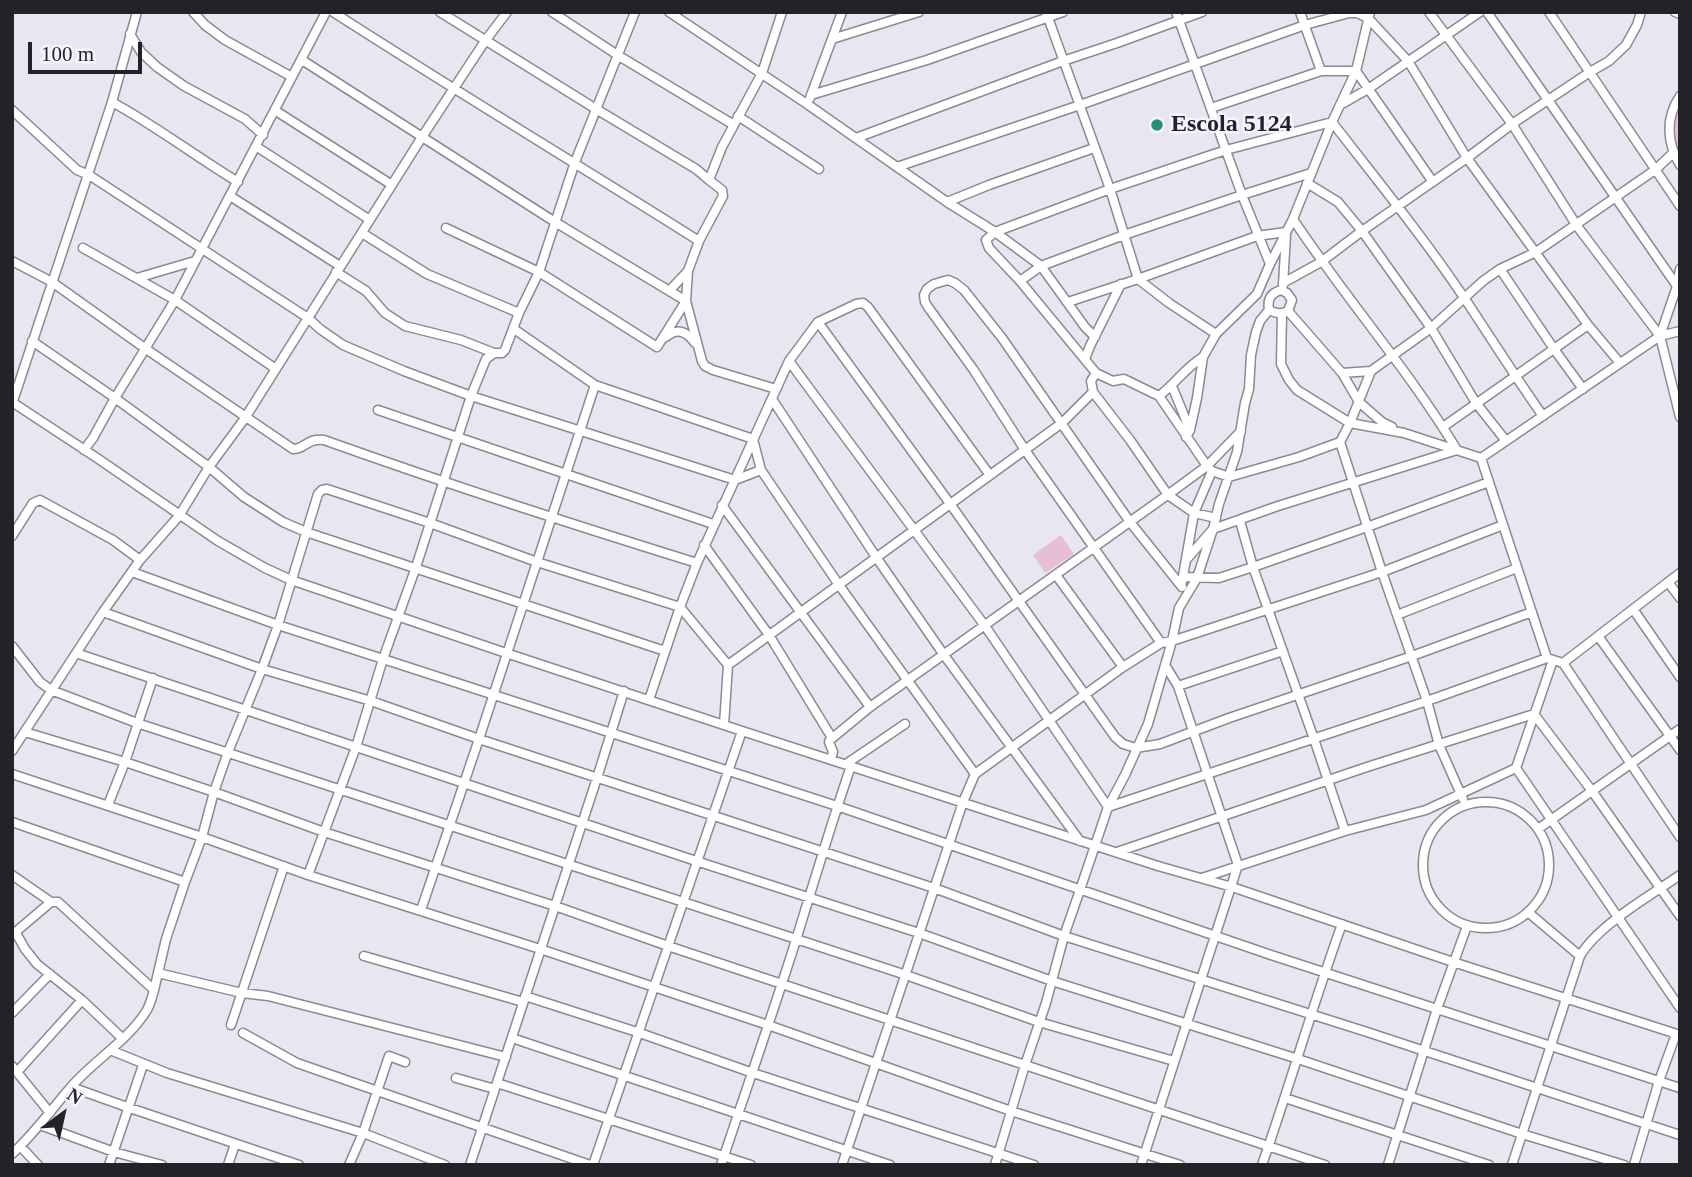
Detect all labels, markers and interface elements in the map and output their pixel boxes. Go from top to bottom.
scale bar [32,28,145,72]
text: 100 m [41,42,94,66]
place label: Escola 5124 [1171,111,1292,139]
marker: Escola 5124 [1149,117,1165,133]
north arrow [28,1079,98,1149]
text: N [63,1083,86,1109]

